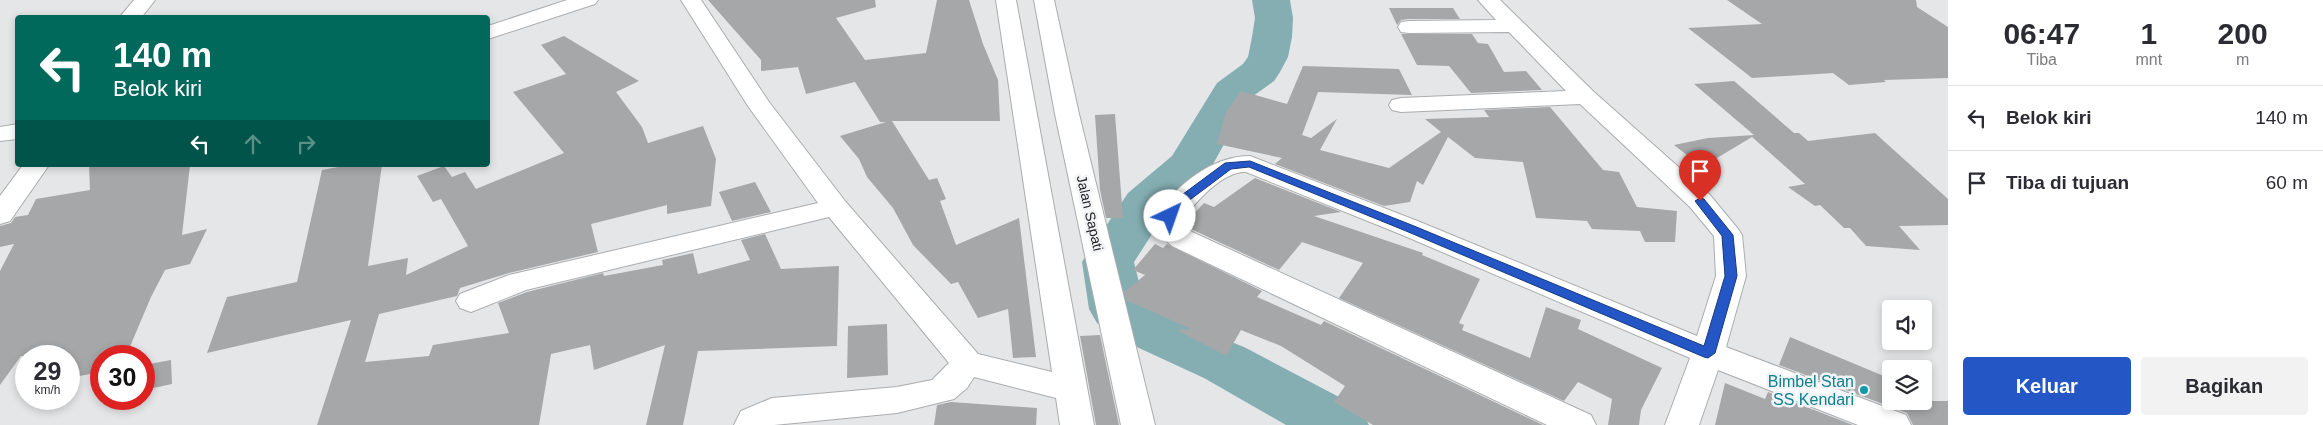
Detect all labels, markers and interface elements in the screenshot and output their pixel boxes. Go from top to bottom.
text: 06:47 [2003,17,2080,50]
text: 1 [2140,17,2157,50]
text: 200 [2218,17,2268,50]
icon: left [30,35,95,100]
text: 140 m [113,35,212,74]
text: Tiba [2026,51,2057,68]
text: mnt [2135,51,2162,68]
text: m [2236,51,2249,68]
text: Belok kiri [113,76,202,101]
icon: left [1963,104,1991,132]
text: Belok kiri [2006,107,2092,128]
text: 140 m [2255,107,2308,128]
icon: left [186,130,214,158]
icon: ahead [239,130,267,158]
icon: right [292,130,320,158]
pin [1679,150,1721,201]
icon: arrive [1686,157,1714,185]
icon: arrive [1963,169,1991,197]
text: Tiba di tujuan [2006,172,2129,193]
text: 60 m [2266,172,2308,193]
street label: Jalan Sapati [1074,174,1106,252]
position arrow [1143,189,1195,241]
map controls [1882,300,1932,410]
button: sound [1882,300,1932,350]
speed limit sign: 30 [90,345,155,410]
text: 29 [34,357,61,385]
button: Keluar [1963,357,2131,415]
button: Bagikan [2141,357,2308,415]
button: layers [1882,360,1932,410]
place label: Bimbel Stan SS Kendari [1768,373,1854,408]
text: km/h [34,383,61,397]
marker: Bimbel Stan SS Kendari [1858,384,1870,396]

